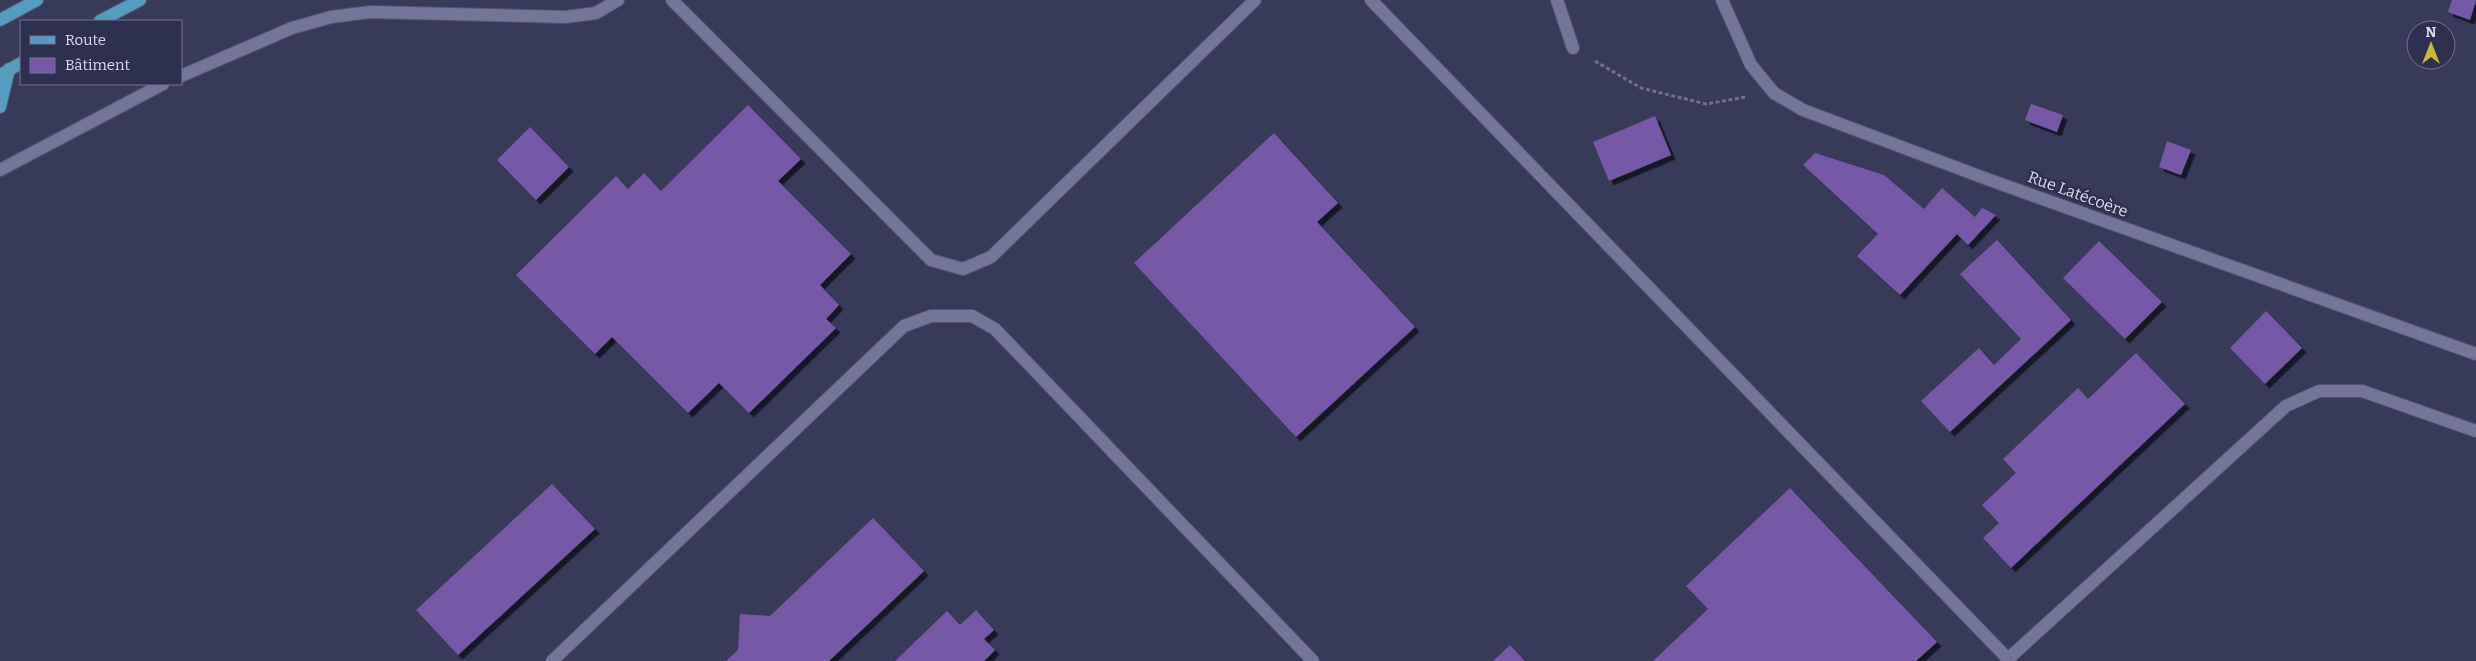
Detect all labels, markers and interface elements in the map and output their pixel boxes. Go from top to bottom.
legend [20,20,182,85]
north arrow [2406,20,2456,70]
text: N [2426,24,2437,41]
text: Route [65,31,106,49]
text: Bâtiment [65,56,130,74]
street label: Rue Latécoère [2025,167,2131,221]

